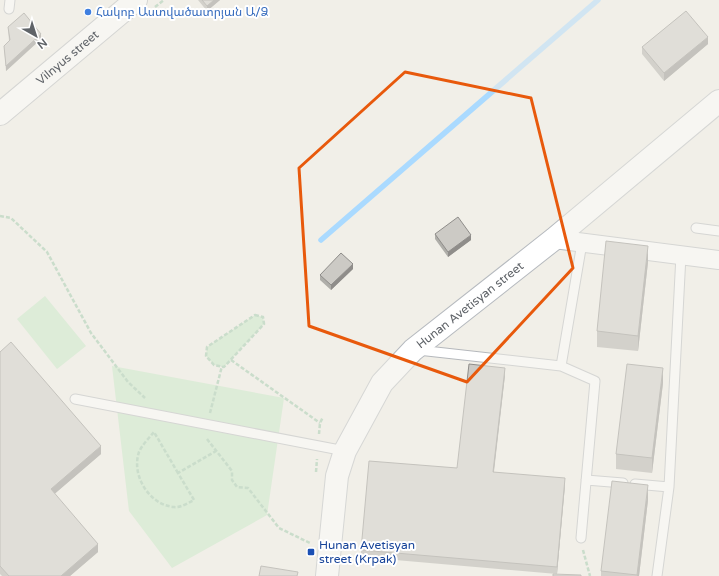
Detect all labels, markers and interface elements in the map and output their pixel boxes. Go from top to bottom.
place label: Հակոբ Աստվածատրյան Ա/Ձ [96,5,269,19]
marker: Հակոբ Աստվածատրյան Ա/Ձ [83,7,93,17]
north arrow [16,16,56,56]
street label: Vilnyus street [33,27,102,88]
text: N [34,36,50,51]
street label: Hunan Avetisyan street [414,259,527,351]
place label: Hunan Avetisyan street (Krpak) [319,538,415,566]
marker: Hunan Avetisyan street (Krpak) [306,547,316,557]

